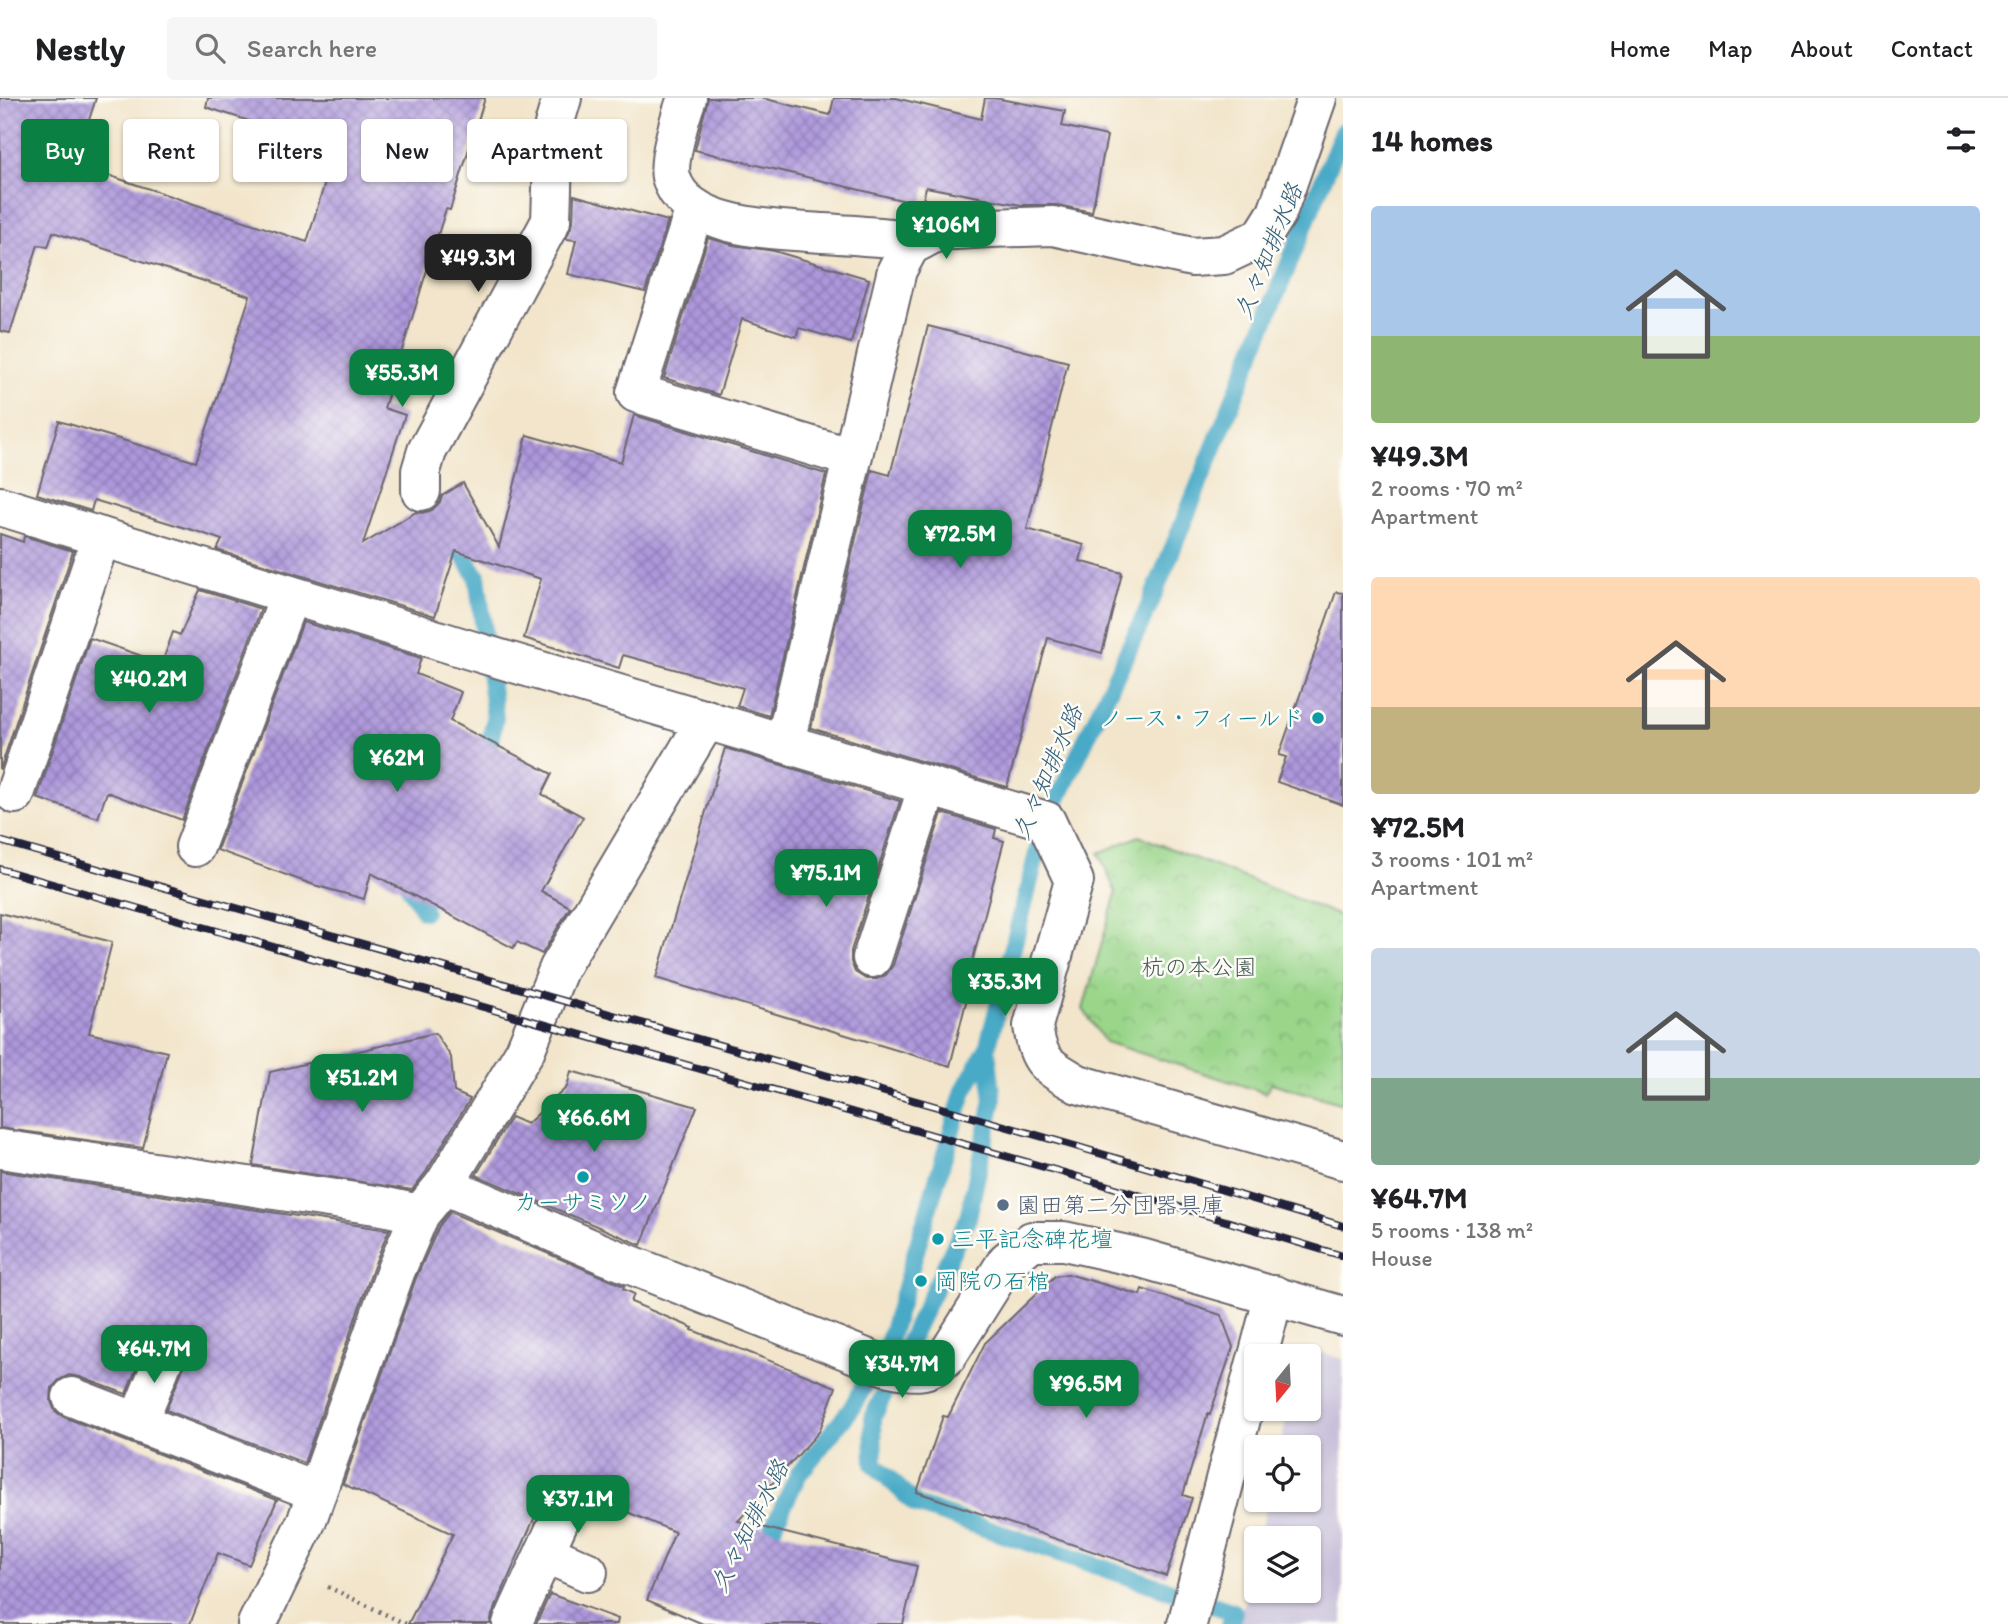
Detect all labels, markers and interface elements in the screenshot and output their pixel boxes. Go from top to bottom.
search box [167,17,657,80]
text: Nestly [35,29,125,68]
icon: search [191,29,229,67]
text: Search here [247,32,377,64]
text: Home [1610,34,1670,63]
text: Map [1708,34,1752,63]
text: About [1790,34,1853,63]
text: Contact [1891,34,1973,63]
chip: Buy [21,119,109,182]
chip: Rent [123,119,219,182]
chip: Filters [233,119,347,182]
chip: New [361,119,453,182]
chip: Apartment [467,119,627,182]
icon: filters [1942,121,1980,159]
text: 14 homes [1371,122,1493,159]
water label: 久々知排水路 [1228,177,1309,323]
pin: ¥106M [897,202,995,261]
text: ¥106M [912,210,980,238]
pin: ¥49.3M [421,234,535,294]
text: ¥49.3M [440,243,516,271]
icon: home [1613,251,1739,377]
pin: ¥55.3M [345,350,459,409]
text: ¥55.3M [365,358,439,386]
text: ¥49.3M [1371,437,1469,474]
text: 2 rooms · 70 m² [1371,474,1523,502]
text: Apartment [1371,502,1478,530]
pin: ¥72.5M [903,510,1017,570]
text: ¥72.5M [924,519,996,547]
icon: home [1613,622,1739,748]
pin: ¥40.2M [92,656,206,715]
text: ¥40.2M [111,664,187,692]
water label: 久々知排水路 [1006,698,1089,844]
place label: ノース・フィールド [1100,704,1304,732]
marker: ノース・フィールド [1310,710,1326,726]
pin: ¥62M [356,734,438,794]
text: ¥62M [369,743,425,771]
text: ¥72.5M [1371,808,1465,845]
text: 3 rooms · 101 m² [1371,845,1533,873]
pin: ¥75.1M [769,850,883,909]
text: ¥75.1M [791,858,861,886]
text: Apartment [1371,873,1478,901]
park label: 杭の本公園 [1142,953,1257,981]
pin: ¥35.3M [948,958,1062,1018]
text: ¥35.3M [968,967,1042,995]
icon: home [1613,993,1739,1119]
pin: ¥51.2M [305,1054,419,1114]
text: ¥51.2M [326,1063,398,1091]
pin: ¥66.6M [537,1094,651,1154]
text: ¥66.6M [557,1103,631,1131]
marker: カーサミソノ [575,1169,591,1185]
text: ¥64.7M [1371,1179,1468,1216]
place label: カーサミソノ [514,1188,652,1216]
place label: 園田第二分団器具庫 [1017,1191,1224,1219]
marker: 園田第二分団器具庫 [995,1197,1011,1213]
text: 5 rooms · 138 m² [1371,1216,1533,1244]
place label: 三平記念碑花壇 [952,1225,1113,1253]
marker: 三平記念碑花壇 [930,1231,946,1247]
text: House [1371,1244,1433,1272]
place label: 岡院の石棺 [935,1267,1050,1295]
marker: 岡院の石棺 [913,1273,929,1289]
pin: ¥64.7M [97,1326,211,1385]
text: ¥64.7M [117,1334,191,1362]
pin: ¥34.7M [845,1340,959,1400]
north arrow [1244,1344,1321,1421]
map controls [1244,1344,1321,1603]
text: ¥34.7M [865,1349,939,1377]
pin: ¥96.5M [1029,1360,1143,1420]
text: ¥96.5M [1050,1369,1122,1397]
button: locate [1244,1435,1321,1512]
water label: 久々知排水路 [703,1453,796,1597]
pin: ¥37.1M [521,1476,635,1535]
text: ¥37.1M [542,1484,614,1512]
button: layers [1244,1526,1321,1603]

